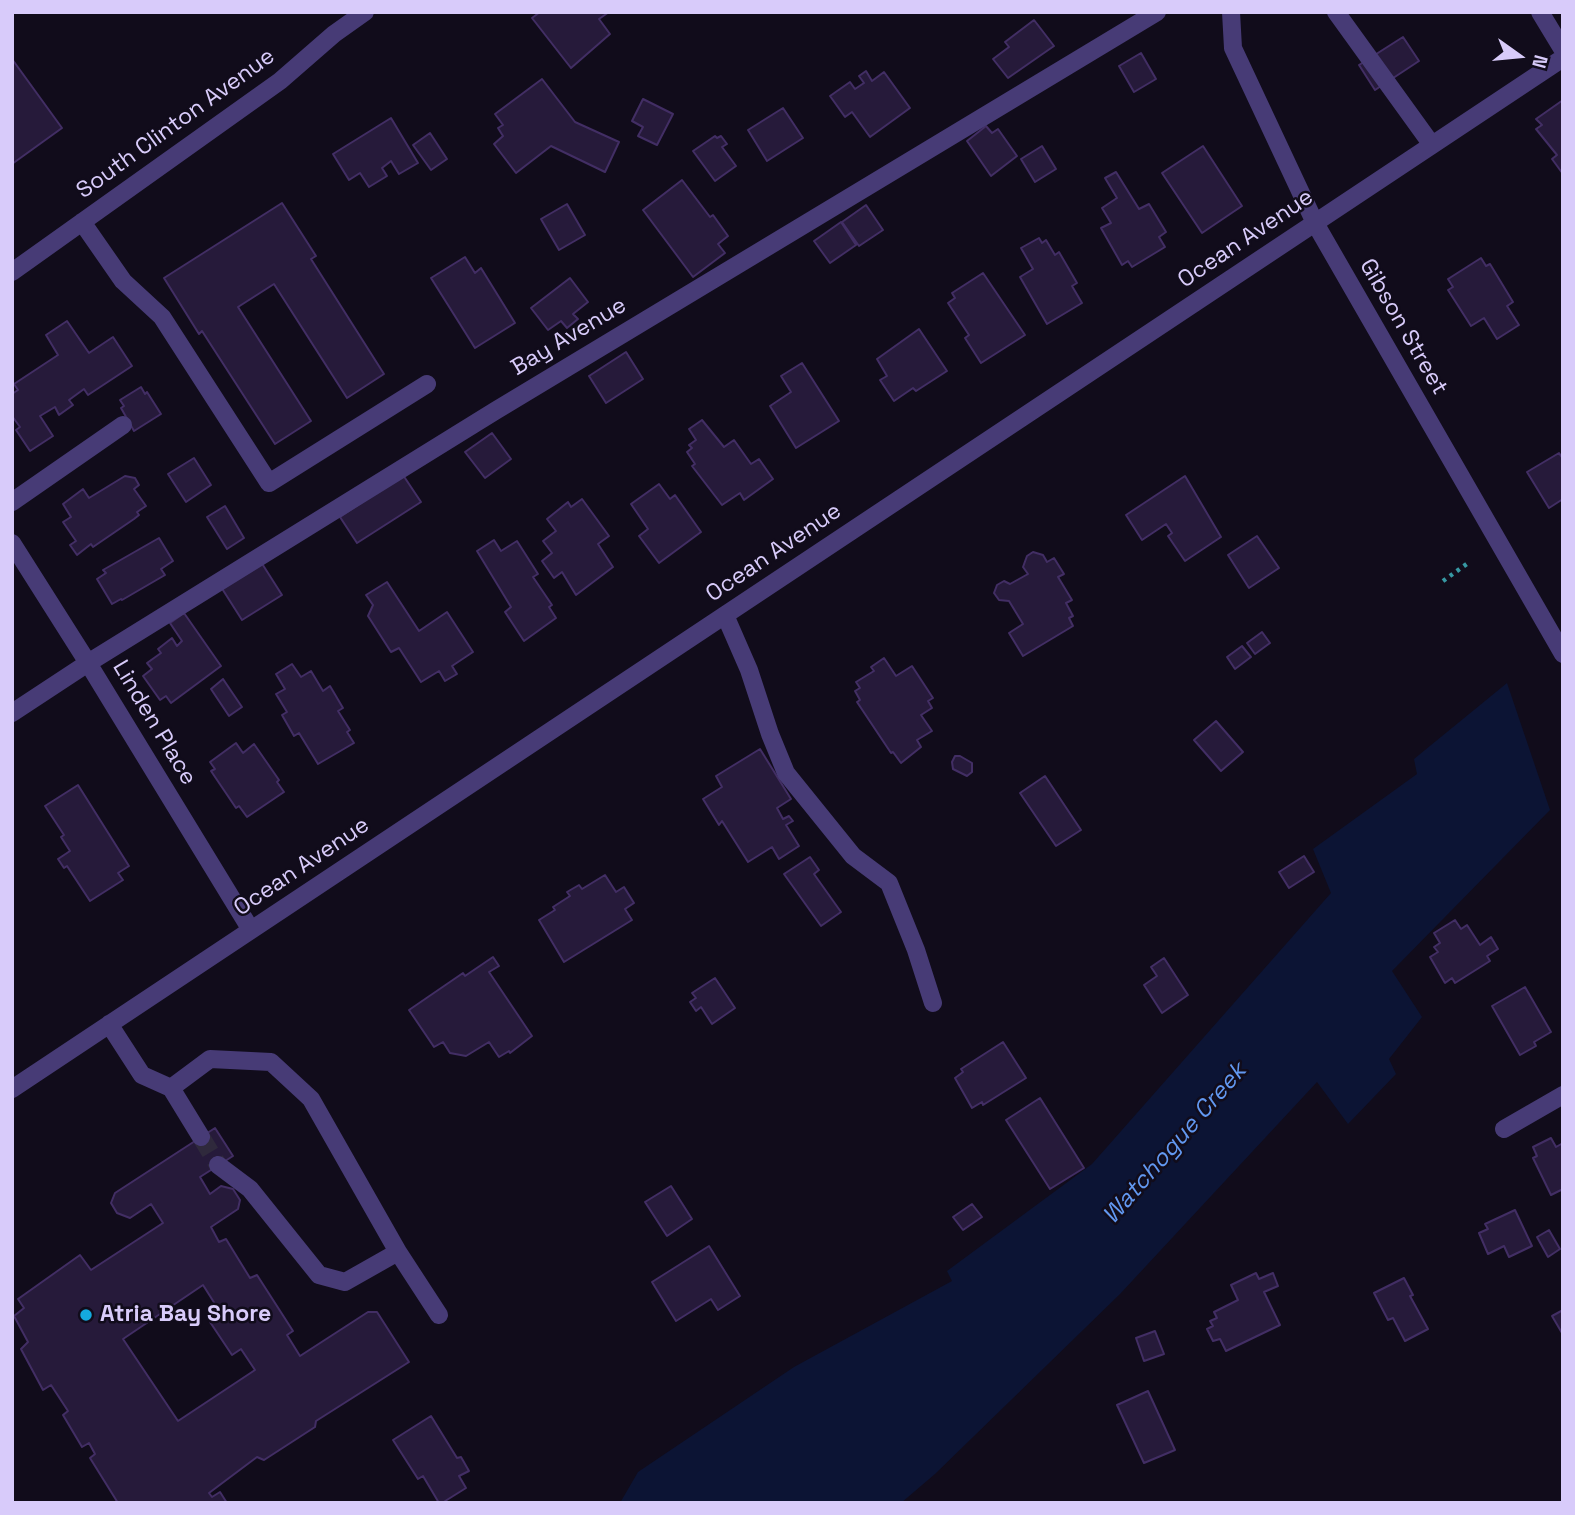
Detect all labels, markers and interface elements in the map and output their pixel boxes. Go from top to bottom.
north arrow [1484,21,1554,91]
street label: South Clinton Avenue [71,43,281,205]
text: N [1526,52,1553,71]
street label: Ocean Avenue [1173,184,1319,294]
street label: Gibson Street [1353,254,1453,400]
street label: Bay Avenue [506,292,632,382]
street label: Ocean Avenue [701,498,847,608]
street label: Linden Place [106,656,202,790]
street label: Ocean Avenue [229,812,375,922]
water label: Watchogue Creek [1097,1058,1253,1230]
place label: Atria Bay Shore [100,1301,271,1329]
marker: Atria Bay Shore [78,1307,94,1323]

